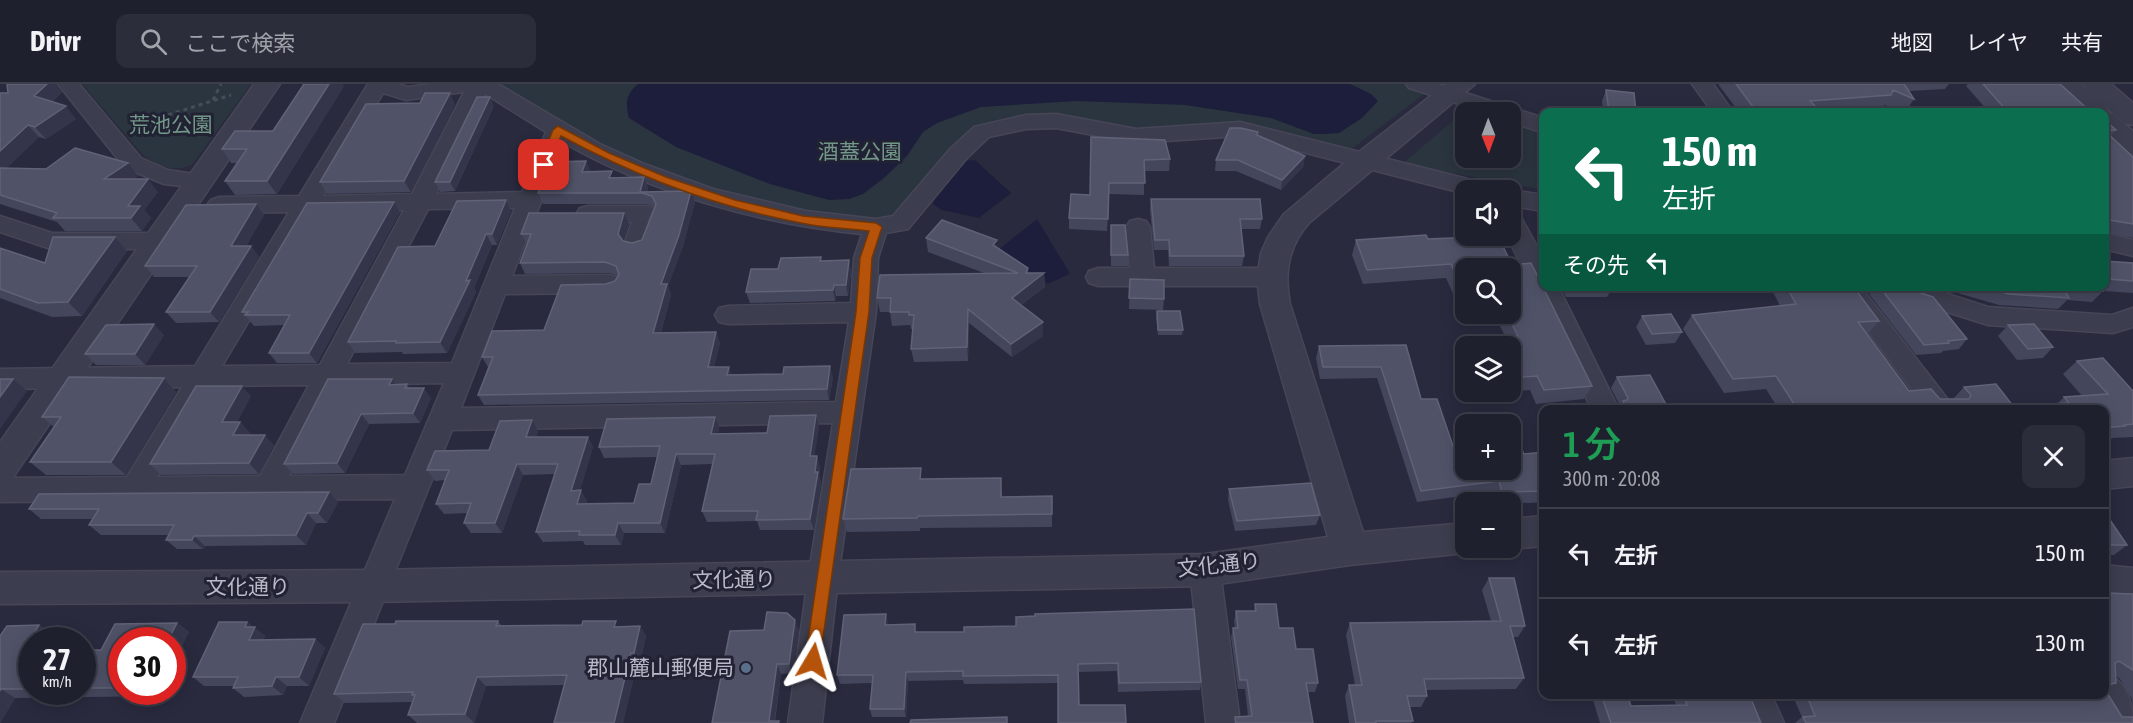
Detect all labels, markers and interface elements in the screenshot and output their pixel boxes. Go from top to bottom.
search box [116,14,536,68]
text: Drivr [30,25,80,57]
icon: search [137,25,170,58]
text: ここで検索 [185,30,295,56]
text: 地図 [1891,30,1933,54]
text: レイヤ [1966,30,2028,54]
text: 共有 [2061,30,2103,54]
north arrow [1455,102,1521,168]
map controls [1455,102,1521,558]
park label: 荒池公園 [129,112,213,136]
text: 150 m [1662,127,1757,175]
icon: left [1563,132,1641,210]
pin [518,139,569,190]
park label: 酒蓋公園 [818,139,902,163]
icon: arrive [527,148,560,181]
button: sound [1455,180,1521,246]
text: 左折 [1662,183,1716,214]
icon: left [1641,246,1674,279]
text: その先 [1563,252,1629,278]
button: search [1455,258,1521,324]
button: layers [1455,336,1521,402]
button: + [1455,414,1521,480]
text: 1 分 [1563,423,1621,465]
button: close [2022,425,2085,488]
text: 300 m · 20:08 [1563,467,1660,490]
button: − [1455,492,1521,558]
icon: left [1563,537,1596,570]
text: 150 m [2035,540,2085,566]
text: 左折 [1614,542,1658,568]
street label: 文化通り [1176,548,1262,580]
street label: 文化通り [692,566,776,592]
street label: 文化通り [206,574,290,598]
speed limit sign: 30 [108,627,186,705]
icon: left [1563,627,1596,660]
position arrow [781,629,845,693]
text: 130 m [2035,630,2085,656]
text: 左折 [1614,632,1658,658]
text: 27 [43,642,71,676]
place label: 郡山麓山郵便局 [587,655,734,679]
marker: 郡山麓山郵便局 [739,661,753,675]
text: km/h [42,673,72,690]

